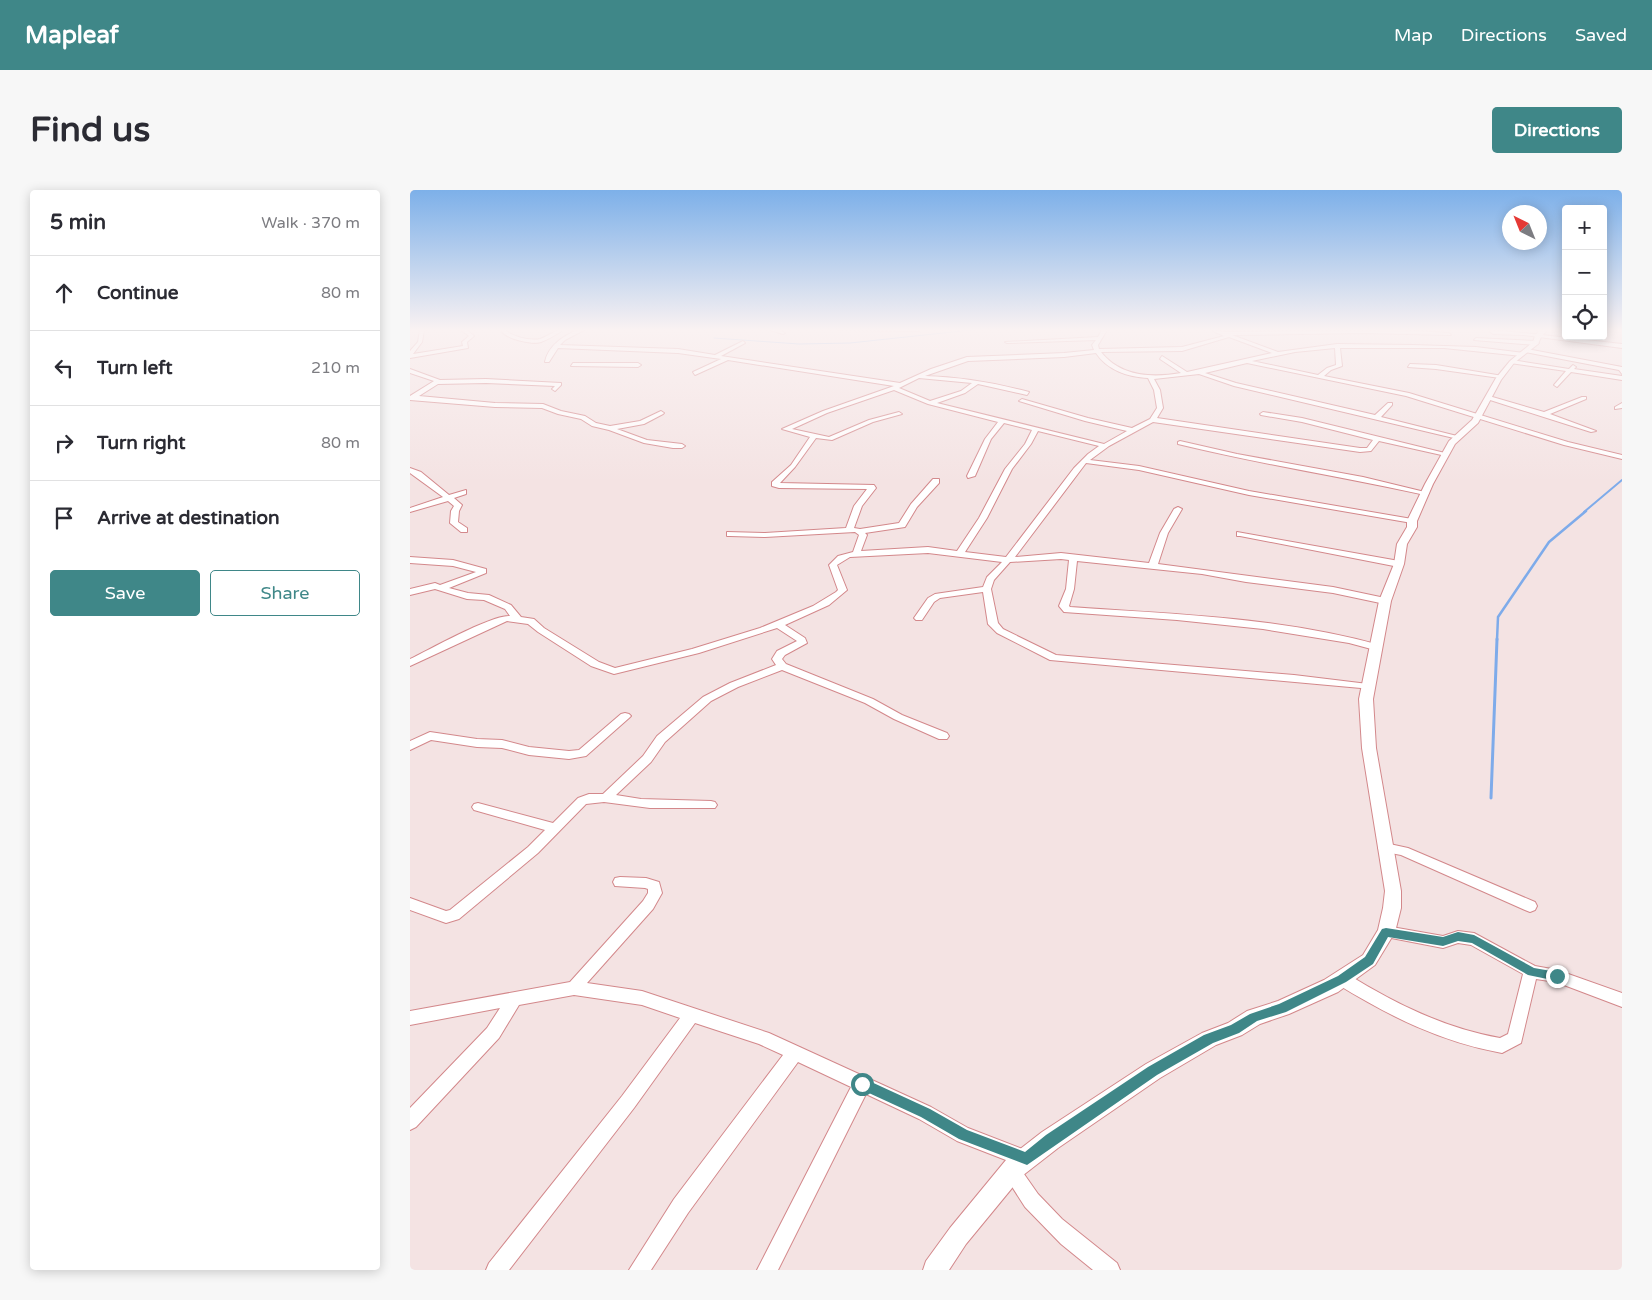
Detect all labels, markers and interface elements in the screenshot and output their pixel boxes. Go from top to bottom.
text: Mapleaf [25,21,119,50]
text: Map [1394,24,1433,46]
text: Directions [1461,24,1547,46]
text: Saved [1575,24,1627,46]
button: Directions [1492,107,1622,153]
text: Find us [30,109,150,151]
north arrow [1502,205,1547,250]
map controls [1562,205,1607,340]
button: + [1562,205,1607,250]
text: 5 min [50,210,106,235]
text: Walk · 370 m [261,213,360,233]
button: − [1562,250,1607,295]
icon: ahead [50,279,78,307]
text: Continue [97,282,179,304]
text: 80 m [321,283,360,303]
button: locate [1562,295,1607,340]
icon: left [50,354,78,382]
text: Turn left [97,357,173,379]
text: 210 m [311,358,360,378]
icon: right [50,429,78,457]
text: Turn right [97,432,185,454]
text: 80 m [321,433,360,453]
icon: arrive [50,504,78,532]
text: Arrive at destination [97,507,280,529]
button: Save [50,570,200,616]
button: Share [210,570,360,616]
route end [1546,965,1569,988]
route start [851,1073,874,1096]

